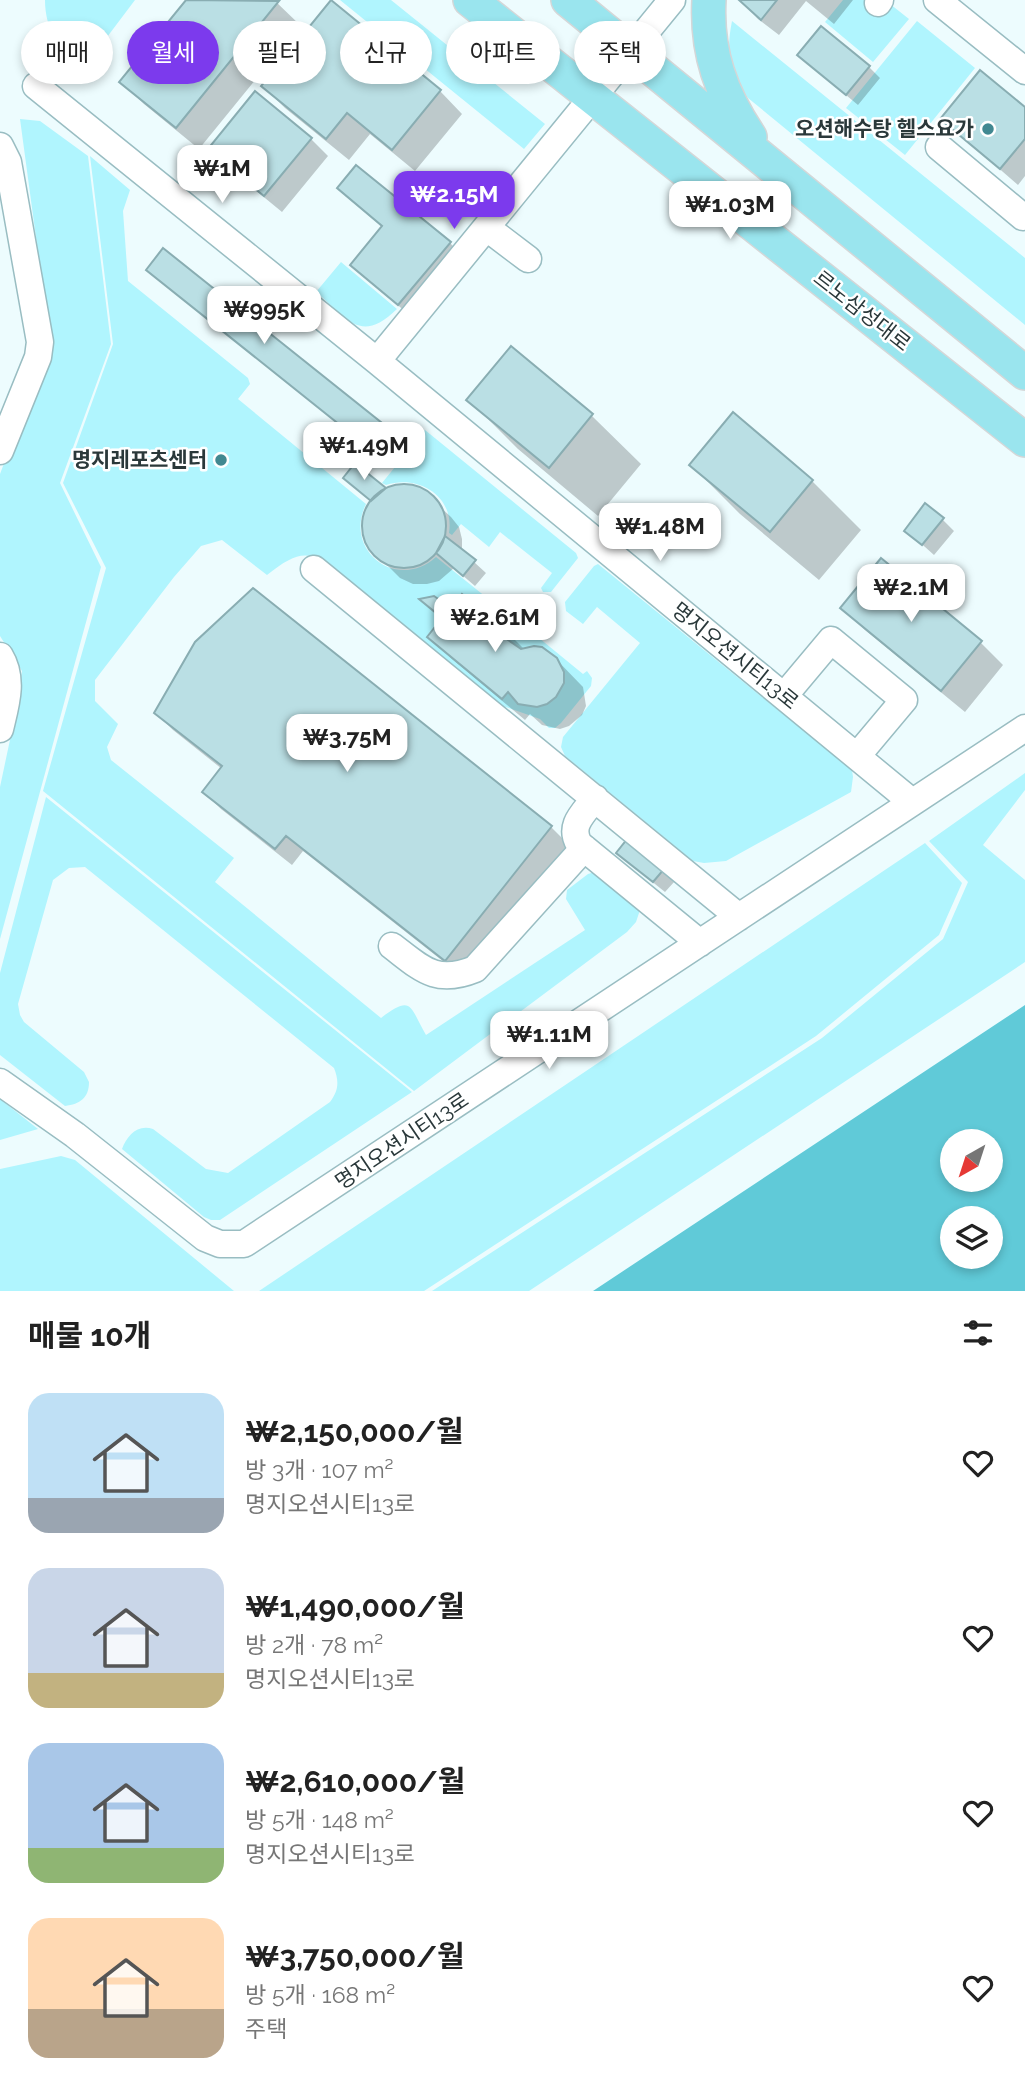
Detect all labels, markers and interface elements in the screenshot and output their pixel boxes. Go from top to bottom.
chip: 매매 [21,21,113,84]
chip: 월세 [127,21,219,84]
chip: 필터 [233,21,326,84]
chip: 신규 [340,21,432,84]
chip: 아파트 [446,21,560,84]
chip: 주택 [574,21,666,84]
place label: 오션해수탕 헬스요가 [795,116,974,141]
marker: 오션해수탕 헬스요가 [980,121,996,137]
pin: ₩1M [188,146,256,205]
text: ₩1M [193,154,251,181]
pin: ₩2.15M [397,172,511,231]
text: ₩2.15M [410,180,498,207]
pin: ₩1.03M [673,182,787,241]
text: ₩1.03M [685,190,775,217]
street label: 르노삼성대로 [809,265,916,356]
pin: ₩995K [215,286,313,346]
text: ₩995K [223,295,305,322]
pin: ₩1.49M [307,422,421,482]
text: ₩1.49M [319,431,409,458]
place label: 명지레포츠센터 [72,447,207,472]
marker: 명지레포츠센터 [213,452,229,468]
pin: ₩1.48M [603,504,717,563]
text: ₩1.48M [615,512,705,539]
pin: ₩2.1M [862,564,960,624]
text: ₩2.1M [873,573,949,600]
pin: ₩2.61M [438,594,552,654]
street label: 명지오션시티13로 [667,597,804,714]
text: ₩2.61M [450,603,540,630]
pin: ₩3.75M [290,714,404,774]
text: ₩3.75M [302,723,392,750]
pin: ₩1.11M [492,1012,606,1071]
text: ₩1.11M [506,1020,592,1047]
street label: 명지오션시티13로 [330,1087,473,1194]
north arrow [940,1129,1003,1192]
map controls [940,1129,1003,1269]
button: layers [940,1206,1003,1269]
icon: filters [959,1314,997,1352]
text: 매물 10개 [28,1318,151,1353]
text: ₩2,150,000/월 [245,1414,464,1449]
icon: home [84,1421,168,1505]
icon: heart [959,1444,997,1482]
text: 방 3개 · 107 m² [245,1456,394,1483]
text: 명지오션시티13로 [245,1490,415,1517]
text: ₩1,490,000/월 [245,1589,465,1624]
icon: home [84,1596,168,1680]
icon: heart [959,1619,997,1657]
text: 방 2개 · 78 m² [245,1631,383,1658]
text: 명지오션시티13로 [245,1665,415,1692]
text: ₩2,610,000/월 [245,1764,465,1799]
icon: home [84,1771,168,1855]
icon: heart [959,1794,997,1832]
text: 방 5개 · 148 m² [245,1806,394,1833]
text: 명지오션시티13로 [245,1840,415,1867]
text: ₩3,750,000/월 [245,1939,465,1974]
icon: home [84,1946,168,2030]
icon: heart [959,1969,997,2007]
text: 방 5개 · 168 m² [245,1981,395,2008]
text: 주택 [245,2015,287,2042]

